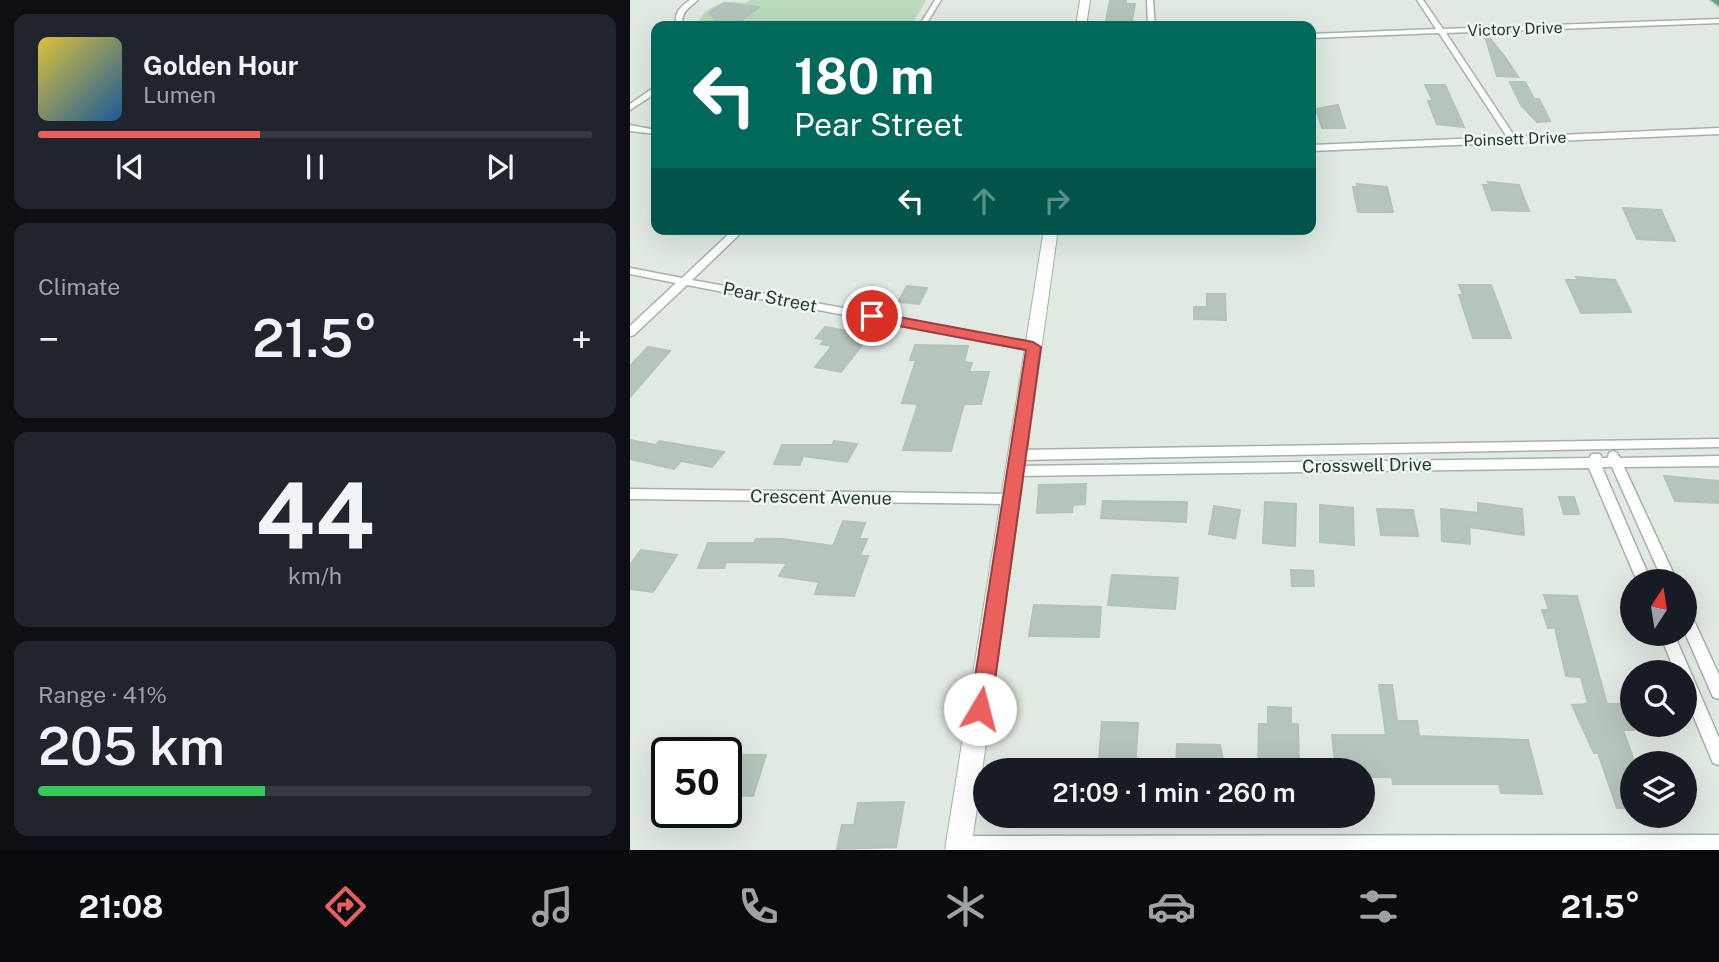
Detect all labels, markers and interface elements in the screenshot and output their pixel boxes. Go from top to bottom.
street label: Victory Drive [1467,18,1563,40]
text: 180 m [794,47,934,105]
icon: left [679,49,770,140]
text: Golden Hour [143,50,298,81]
text: Lumen [143,81,216,108]
text: Pear Street [794,106,963,143]
street label: Poinsett Drive [1463,128,1567,150]
icon: previous [111,148,149,186]
icon: pause [296,148,334,186]
icon: next [481,148,519,186]
icon: left [892,182,930,220]
icon: ahead [965,182,1003,220]
icon: right [1038,182,1076,220]
text: Climate [38,273,120,300]
street label: Pear Street [721,278,819,316]
pin [842,286,902,346]
icon: arrive [853,297,891,335]
text: 21.5° [252,308,378,369]
text: − [38,317,59,362]
text: + [571,317,592,362]
street label: Crosswell Drive [1302,453,1432,477]
text: 44 [255,463,375,569]
street label: Crescent Avenue [750,485,892,509]
text: km/h [288,562,342,589]
north arrow [1620,569,1698,646]
map controls [1620,569,1697,828]
button: search [1620,660,1697,737]
position arrow [943,672,1017,746]
text: Range · 41% [38,681,167,708]
text: 205 km [38,716,225,777]
speed limit sign: 50 [651,737,742,828]
button: layers [1620,751,1697,828]
text: 21:09 · 1 min · 260 m [1052,777,1296,808]
icon: directions [321,882,370,931]
icon: music [528,882,577,931]
icon: phone [734,882,783,931]
icon: climate [941,882,990,931]
icon: car [1147,882,1196,931]
icon: filters [1354,882,1403,931]
text: 21:08 [79,888,163,925]
text: 21.5° [1561,888,1640,925]

